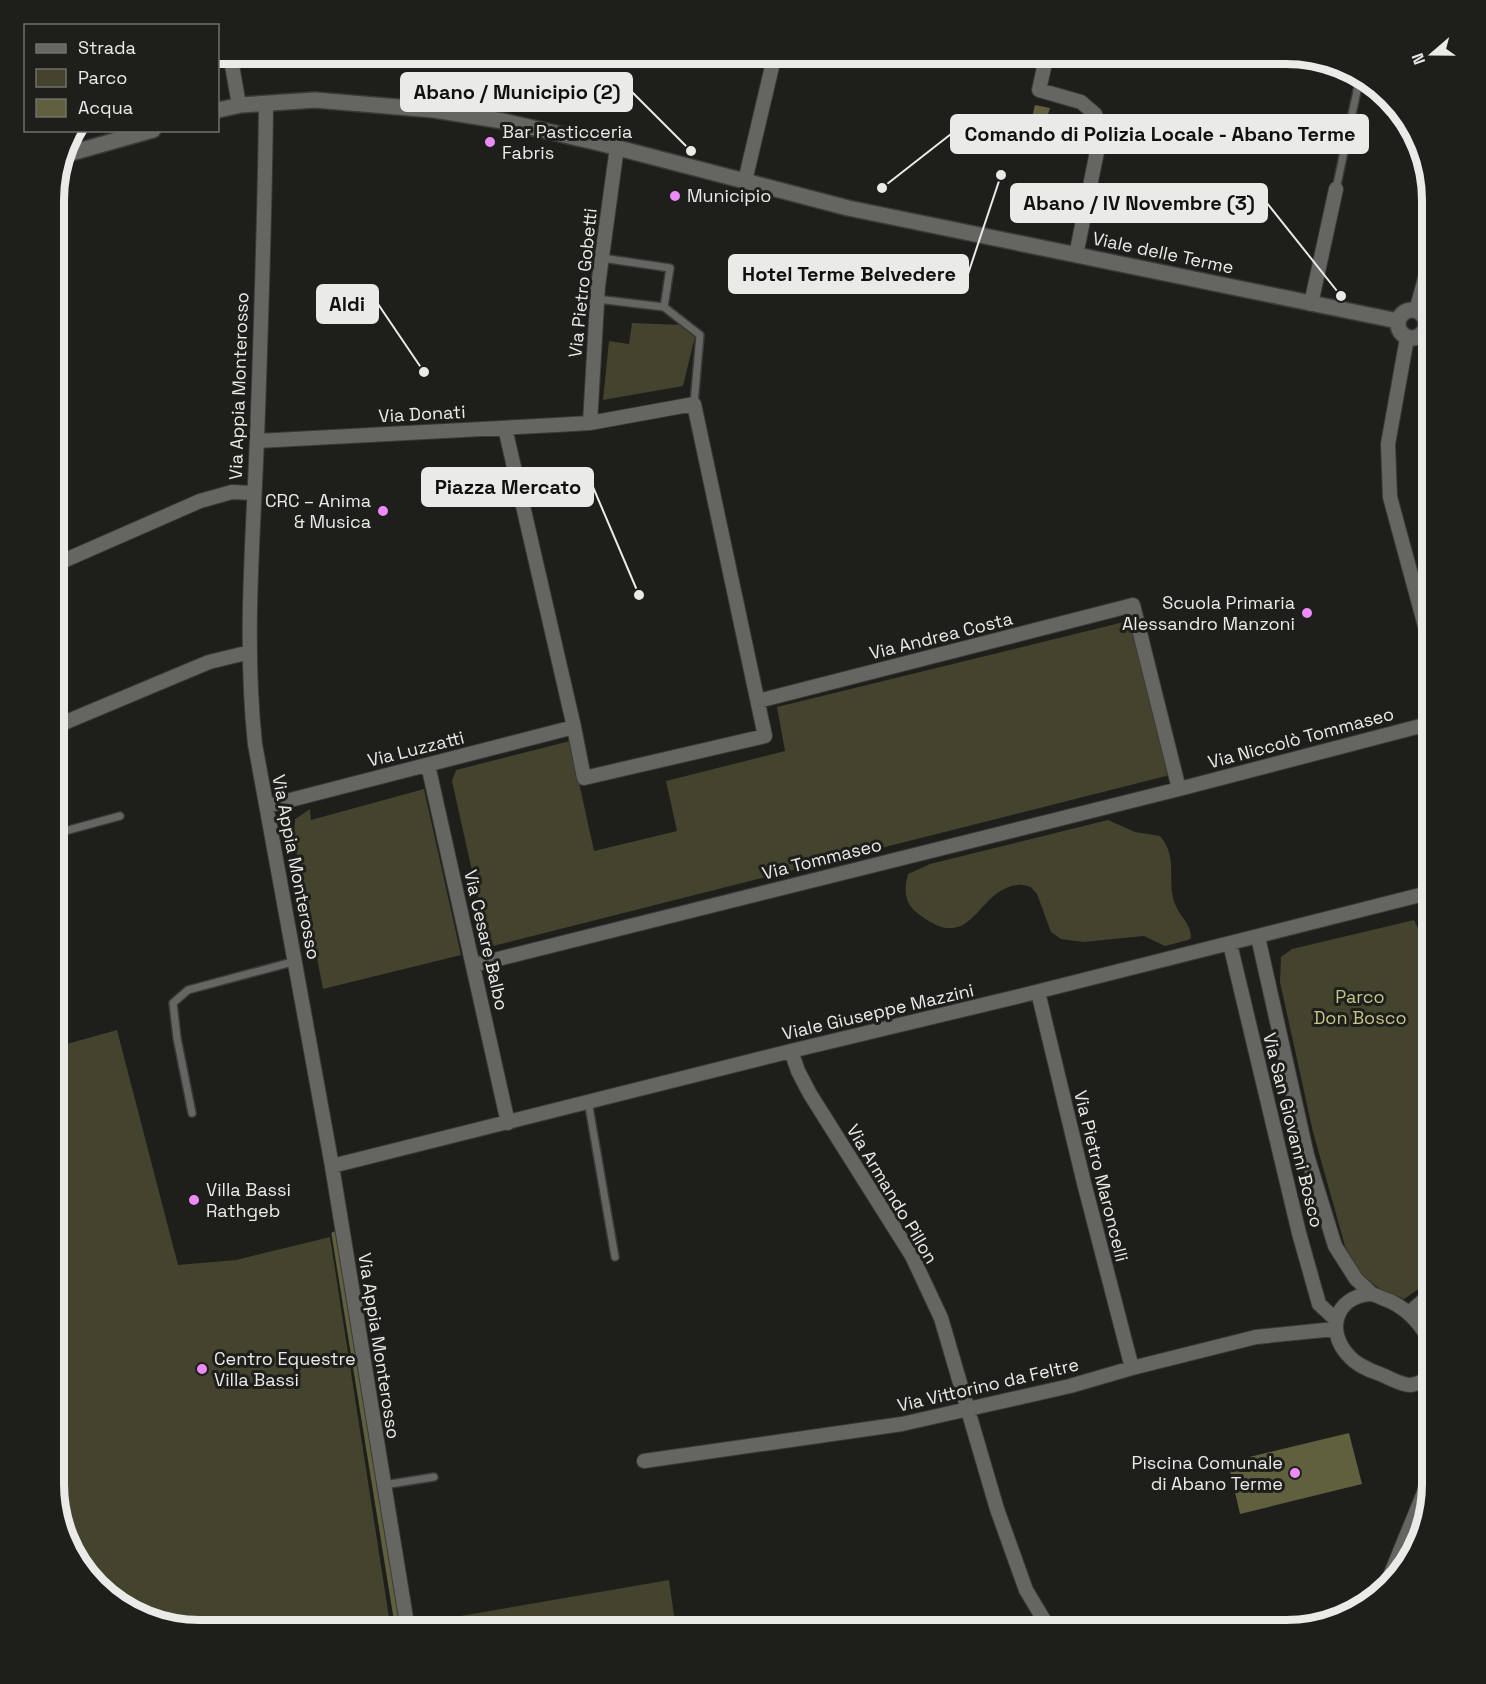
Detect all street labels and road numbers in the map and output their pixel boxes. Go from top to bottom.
street label: Via Pietro Gobetti [563,207,602,359]
street label: Viale delle Terme [1090,226,1236,279]
street label: Via Appia Monterosso [224,292,253,480]
street label: Via Donati [378,400,466,427]
street label: Via Andrea Costa [867,607,1015,664]
street label: Via Niccolò Tommaseo [1205,702,1396,773]
street label: Via Luzzatti [365,725,467,772]
street label: Via Appia Monterosso [267,772,326,961]
street label: Via Tommaseo [760,833,884,884]
street label: Via Cesare Balbo [459,867,514,1012]
street label: Viale Giuseppe Mazzini [780,978,976,1045]
street label: Via San Giovanni Bosco [1258,1030,1329,1230]
street label: Via Pietro Maroncelli [1069,1088,1134,1264]
street label: Via Armando Pillon [842,1120,943,1268]
street label: Via Appia Monterosso [353,1251,406,1441]
street label: Via Vittorino da Feltre [895,1352,1081,1417]

